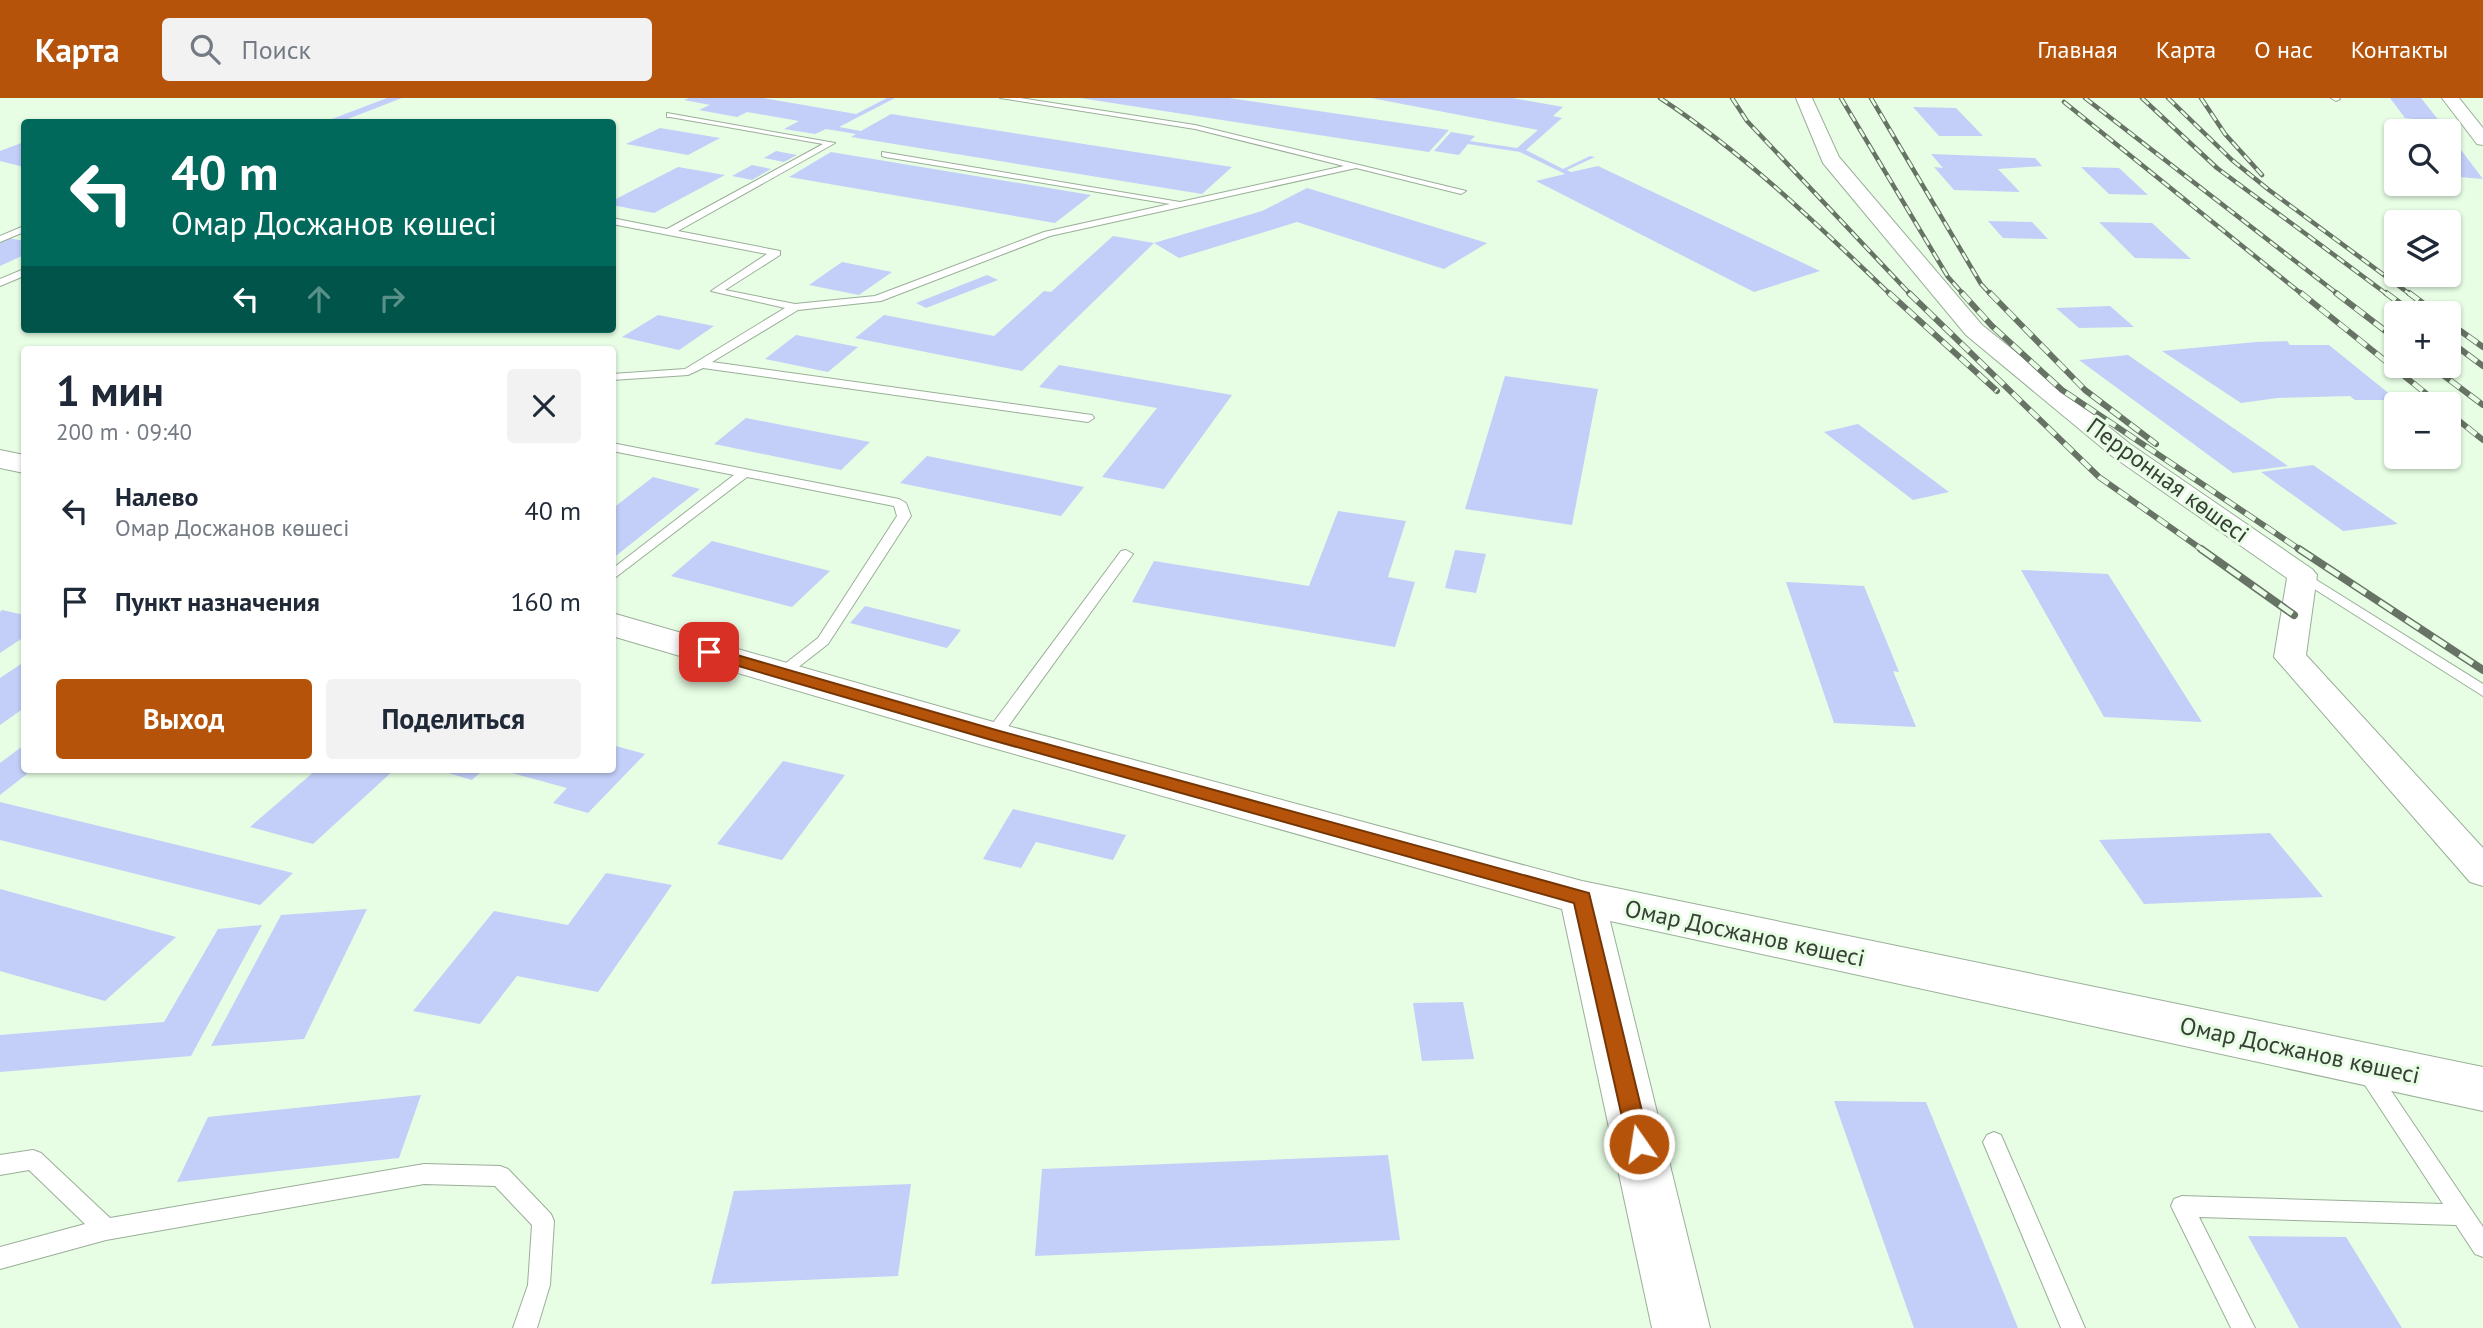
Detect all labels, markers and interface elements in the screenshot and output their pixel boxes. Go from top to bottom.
search box [162,18,652,81]
text: Карта [35,28,120,71]
icon: search [186,30,224,68]
text: Поиск [242,33,311,66]
text: Главная [2037,34,2118,65]
text: Карта [2156,34,2216,65]
text: О нас [2254,34,2313,65]
text: Контакты [2351,34,2448,65]
map controls [2384,119,2461,469]
button: search [2384,119,2461,196]
text: 40 m [171,140,278,204]
icon: left [56,147,147,238]
text: Омар Досжанов көшесі [171,202,497,244]
button: layers [2384,210,2461,287]
icon: left [227,280,265,318]
icon: ahead [300,280,338,318]
icon: right [373,280,411,318]
button: + [2384,301,2461,378]
text: 1 мин [56,363,164,418]
button: close [507,369,581,443]
button: − [2384,392,2461,469]
street label: Перронная көшесі [2081,411,2255,549]
text: 200 m · 09:40 [56,417,192,446]
text: Налево [115,480,199,513]
icon: left [56,492,94,530]
text: 40 m [525,494,581,527]
text: Омар Досжанов көшесі [115,513,349,542]
icon: arrive [56,583,94,621]
text: Пункт назначения [115,585,320,618]
text: 160 m [510,585,581,618]
pin [679,622,739,682]
icon: arrive [690,633,728,671]
button: Выход [56,679,312,759]
button: Поделиться [326,679,581,759]
street label: Омар Досжанов көшесі [1622,892,1868,974]
street label: Омар Досжанов көшесі [2177,1009,2423,1091]
position arrow [1602,1107,1676,1181]

